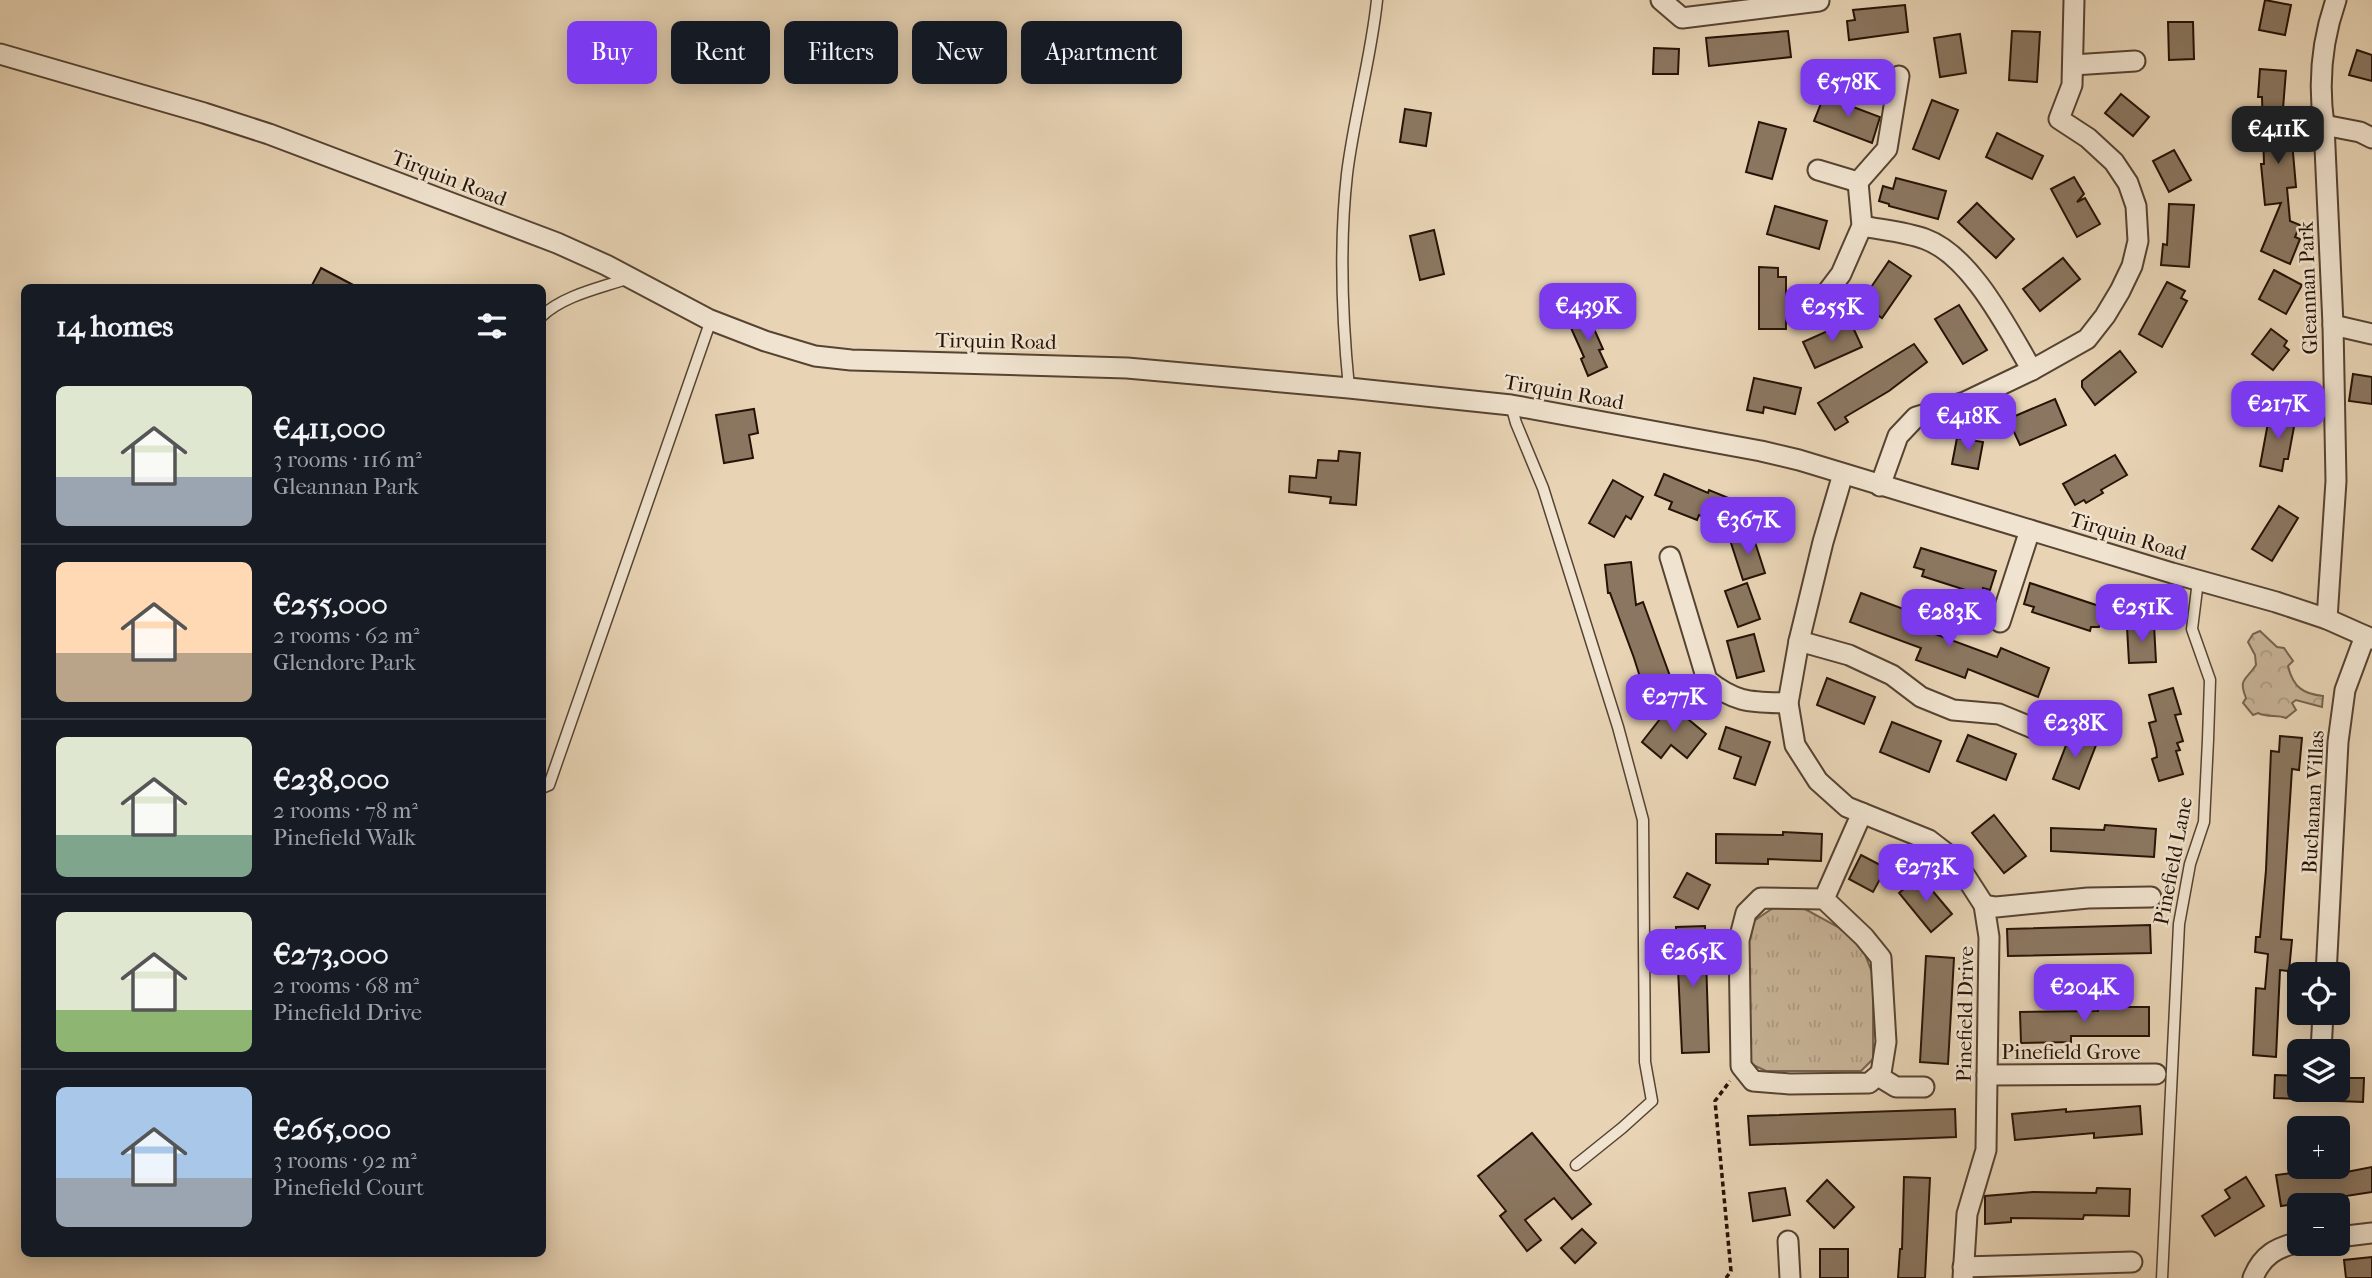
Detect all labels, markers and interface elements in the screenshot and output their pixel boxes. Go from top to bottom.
chip: Buy [567,21,657,84]
chip: Rent [671,21,770,84]
chip: Filters [784,21,898,84]
chip: New [912,21,1007,84]
chip: Apartment [1021,21,1182,84]
pin: €578K [1799,60,1897,119]
text: €578K [1817,68,1879,95]
pin: €411K [2229,106,2327,166]
text: €411K [2248,115,2308,142]
street label: Tirquin Road [388,145,510,211]
street label: Gleannan Park [2294,221,2322,355]
pin: €439K [1539,284,1637,343]
pin: €255K [1783,284,1881,344]
text: €439K [1555,292,1621,319]
text: €255K [1801,293,1863,320]
icon: filters [473,307,511,345]
text: 14 homes [56,309,173,344]
street label: Tirquin Road [935,328,1057,354]
street label: Tirquin Road [1502,370,1626,414]
pin: €217K [2229,382,2327,441]
text: €217K [2247,390,2309,417]
pin: €418K [1919,393,2017,453]
text: €418K [1936,402,2000,429]
text: €411,000 [273,411,386,446]
icon: home [112,414,196,498]
text: 3 rooms · 116 m² [273,446,422,473]
text: Gleannan Park [273,473,419,500]
pin: €367K [1699,498,1797,557]
text: €367K [1716,506,1780,533]
street label: Tirquin Road [2067,507,2190,565]
pin: €251K [2093,584,2191,644]
text: €255,000 [273,587,388,622]
icon: home [112,590,196,674]
pin: €283K [1900,590,1998,649]
text: €251K [2112,593,2172,620]
text: €283K [1917,598,1981,625]
text: 2 rooms · 62 m² [273,622,420,649]
text: Glendore Park [273,649,416,676]
pin: €277K [1625,674,1723,734]
text: €277K [1642,683,1706,710]
pin: €238K [2026,700,2124,760]
text: €238K [2043,709,2107,736]
street label: Buchanan Villas [2297,729,2329,874]
text: €238,000 [273,762,390,797]
icon: home [112,765,196,849]
street label: Pinefield Lane [2149,795,2197,927]
text: 2 rooms · 78 m² [273,797,418,824]
text: Pinefield Walk [273,824,416,851]
pin: €273K [1877,844,1975,904]
text: €273K [1895,853,1957,880]
pin: €265K [1644,930,1742,989]
text: €273,000 [273,937,389,972]
text: €265K [1661,938,1725,965]
icon: home [112,940,196,1024]
street label: Pinefield Drive [1952,946,1978,1082]
map controls [2287,962,2350,1256]
button: locate [2287,962,2350,1025]
pin: €204K [2035,964,2133,1024]
text: 2 rooms · 68 m² [273,972,419,999]
text: €204K [2050,973,2118,1000]
text: Pinefield Drive [273,999,422,1026]
button: layers [2287,1039,2350,1102]
street label: Pinefield Grove [2001,1040,2141,1064]
text: €265,000 [273,1112,391,1147]
icon: home [112,1115,196,1199]
button: + [2287,1116,2350,1179]
text: 3 rooms · 92 m² [273,1147,417,1174]
text: Pinefield Court [273,1174,424,1201]
button: − [2287,1193,2350,1256]

